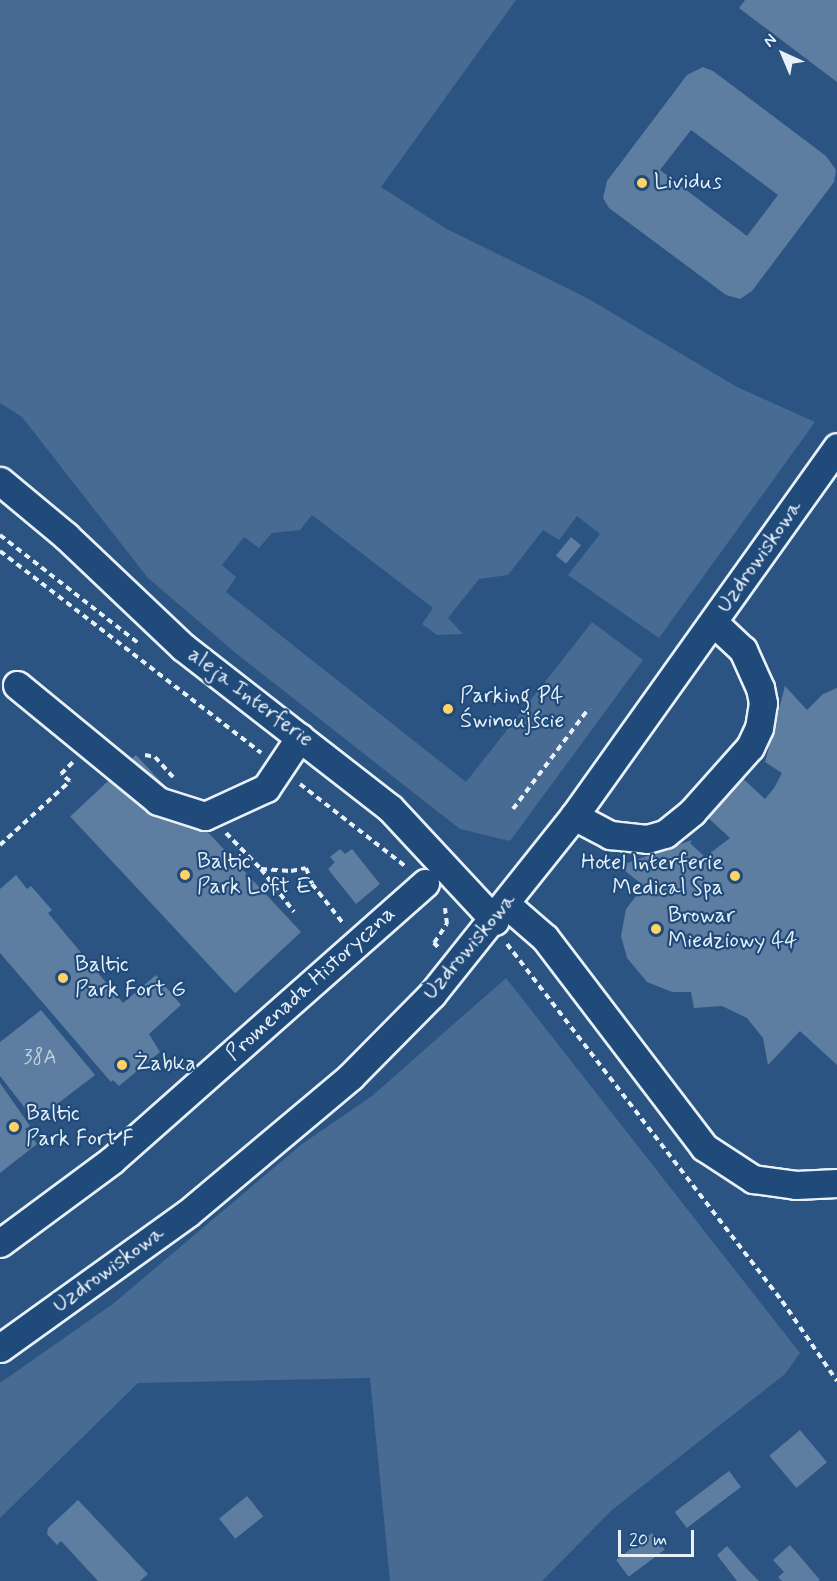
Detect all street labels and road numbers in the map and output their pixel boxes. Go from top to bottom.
street label: Uzdrowiskowa [711,496,809,618]
street label: aleja Interferie [182,642,318,754]
street label: Uzdrowiskowa [418,888,522,1006]
street label: Promenada Historyczna [221,901,401,1067]
street label: Uzdrowiskowa [48,1221,170,1319]

